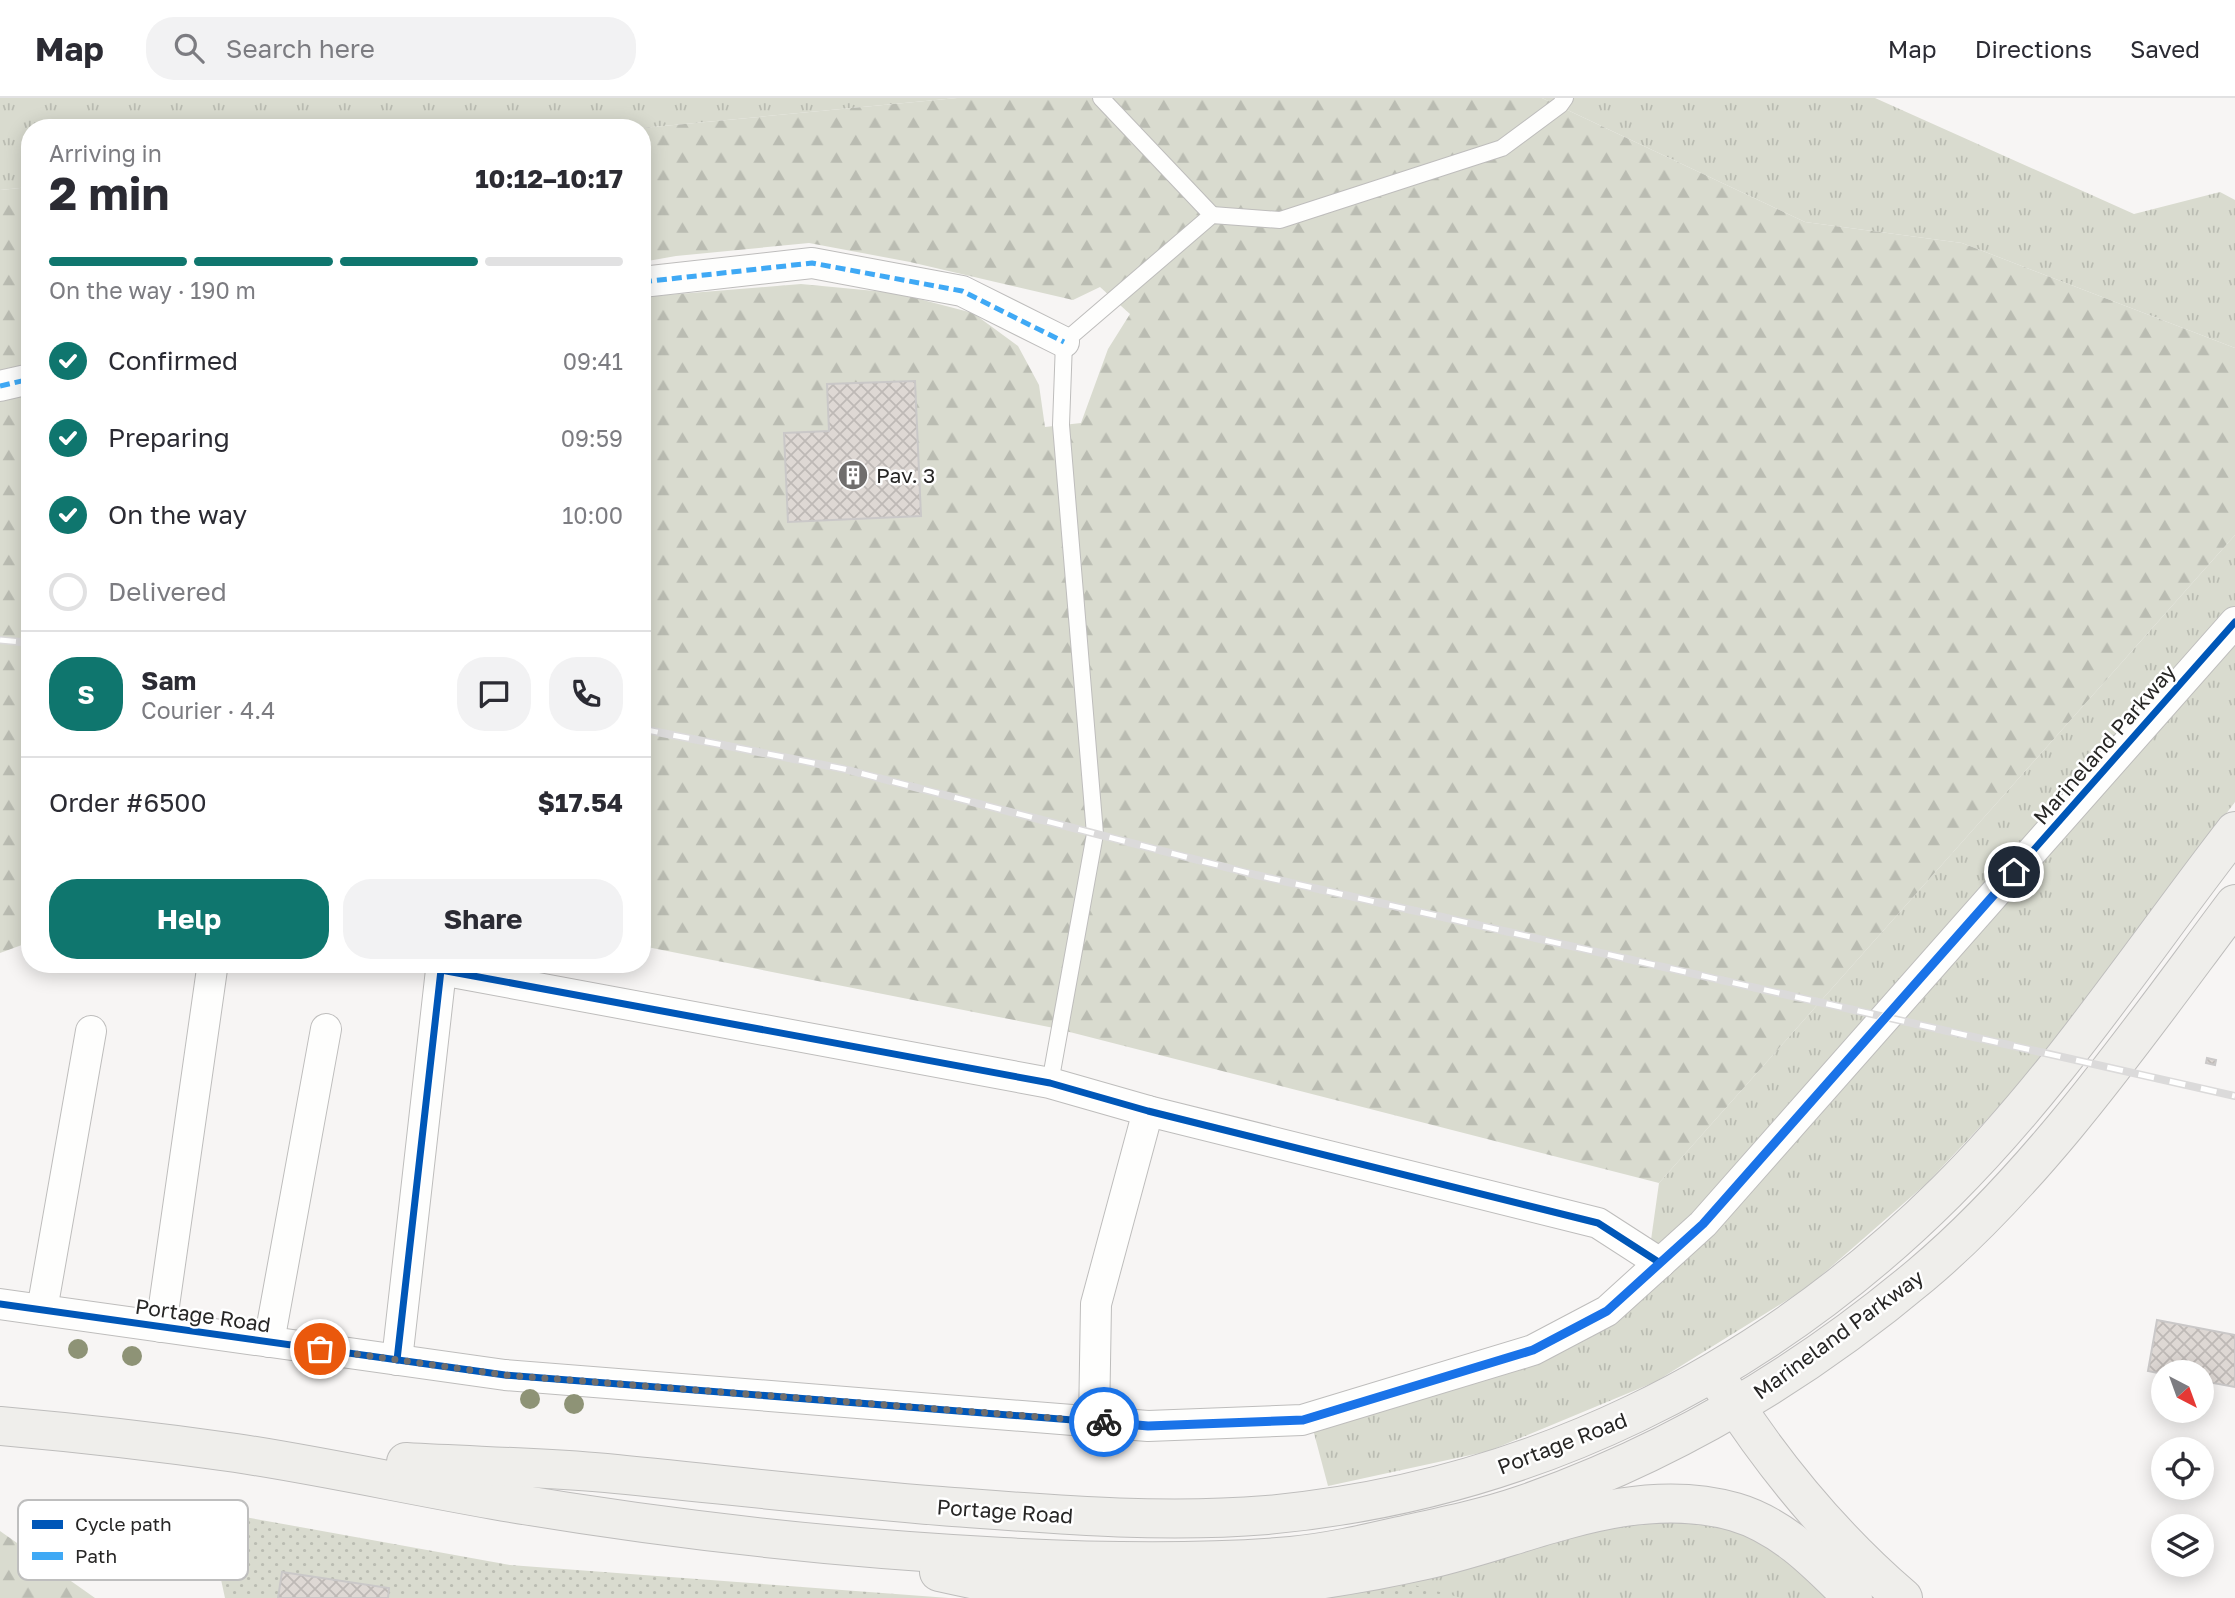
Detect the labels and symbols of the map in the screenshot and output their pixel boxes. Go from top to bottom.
building icon: Pav. 3 [836,458,870,492]
place label: Pav. 3 [876,462,935,488]
street label: Marineland Parkway [2027,658,2181,830]
pin [1984,842,2044,902]
street label: Marineland Parkway [1748,1263,1928,1404]
street label: Portage Road [133,1293,273,1337]
pin [290,1319,350,1379]
north arrow [2151,1360,2214,1423]
courier [1069,1387,1139,1457]
street label: Portage Road [1493,1406,1631,1480]
street label: Portage Road [936,1493,1074,1529]
legend [18,1500,248,1580]
text: Cycle path [75,1512,172,1535]
text: Path [75,1544,117,1567]

